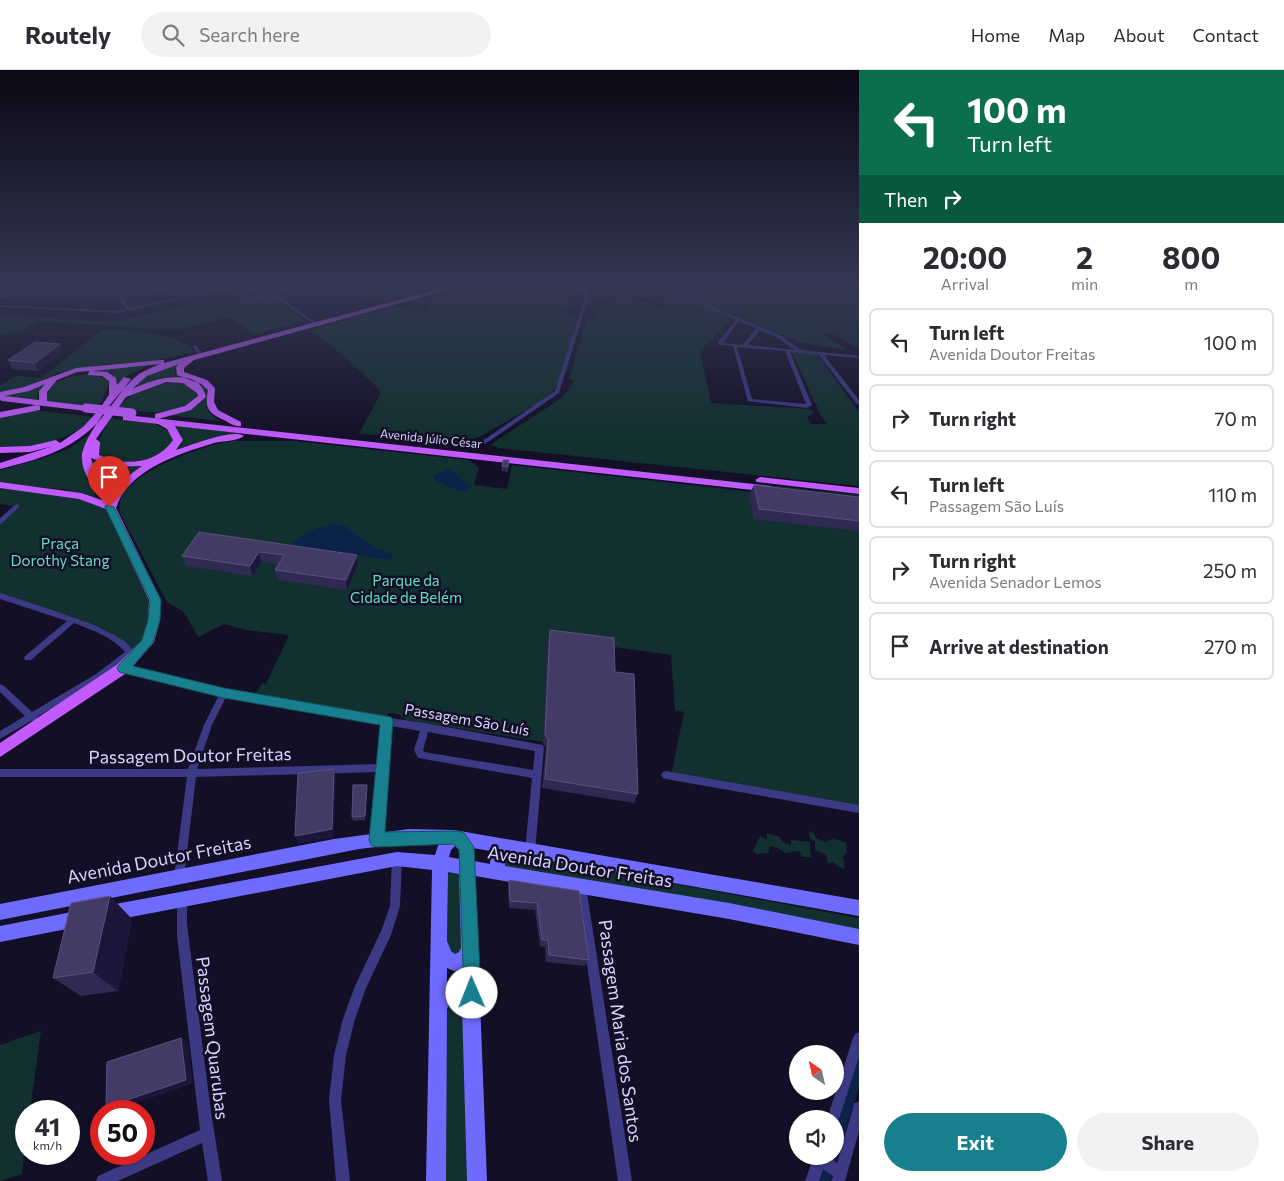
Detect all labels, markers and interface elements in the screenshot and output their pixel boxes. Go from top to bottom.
search box [141,12,491,57]
text: Routely [25,20,111,49]
icon: search [159,21,187,49]
text: Search here [199,23,300,46]
text: Home [971,24,1020,46]
text: Map [1048,24,1085,46]
text: About [1113,24,1165,46]
text: Contact [1193,24,1259,46]
text: 100 m [967,87,1067,130]
icon: left [884,90,949,155]
text: Turn left [967,130,1052,157]
icon: right [938,185,966,213]
text: Then [884,188,928,211]
text: 20:00 [923,238,1007,275]
text: 2 [1076,238,1093,275]
text: 800 [1162,238,1220,275]
text: Arrival [941,274,989,293]
text: min [1071,274,1098,293]
text: m [1184,274,1198,293]
text: Turn left [929,321,1004,344]
icon: left [886,328,914,356]
text: 100 m [1204,331,1257,354]
text: Avenida Doutor Freitas [929,344,1095,363]
icon: right [886,404,914,432]
text: Turn right [929,407,1016,430]
text: 70 m [1214,407,1257,430]
street label: Avenida Júlio César [379,426,483,451]
pin [88,456,130,507]
icon: arrive [95,463,123,491]
text: Turn left [929,473,1004,496]
icon: left [886,480,914,508]
text: 110 m [1208,483,1257,506]
text: Passagem São Luís [929,496,1064,515]
park label: Praça Dorothy Stang [10,534,110,569]
text: Turn right [929,549,1016,572]
icon: right [886,556,914,584]
text: 250 m [1203,559,1257,582]
park label: Parque da Cidade de Belém [350,571,462,606]
text: Avenida Senador Lemos [929,572,1102,591]
icon: arrive [886,632,914,660]
text: Arrive at destination [929,635,1109,658]
text: 270 m [1204,635,1257,658]
street label: Passagem São Luís [403,699,531,739]
street label: Passagem Doutor Freitas [88,742,292,768]
street label: Avenida Doutor Freitas [65,830,253,888]
street label: Avenida Doutor Freitas [486,841,674,892]
street label: Passagem Maria dos Santos [594,918,648,1144]
street label: Passagem Quarubas [192,955,234,1121]
position arrow [445,966,497,1018]
north arrow [789,1045,844,1100]
map controls [789,1045,844,1165]
speed limit sign: 50 [90,1100,155,1165]
button: sound [789,1110,844,1165]
text: 41 [35,1111,60,1141]
button: Exit [884,1113,1067,1171]
button: Share [1077,1113,1259,1171]
text: km/h [33,1138,62,1152]

